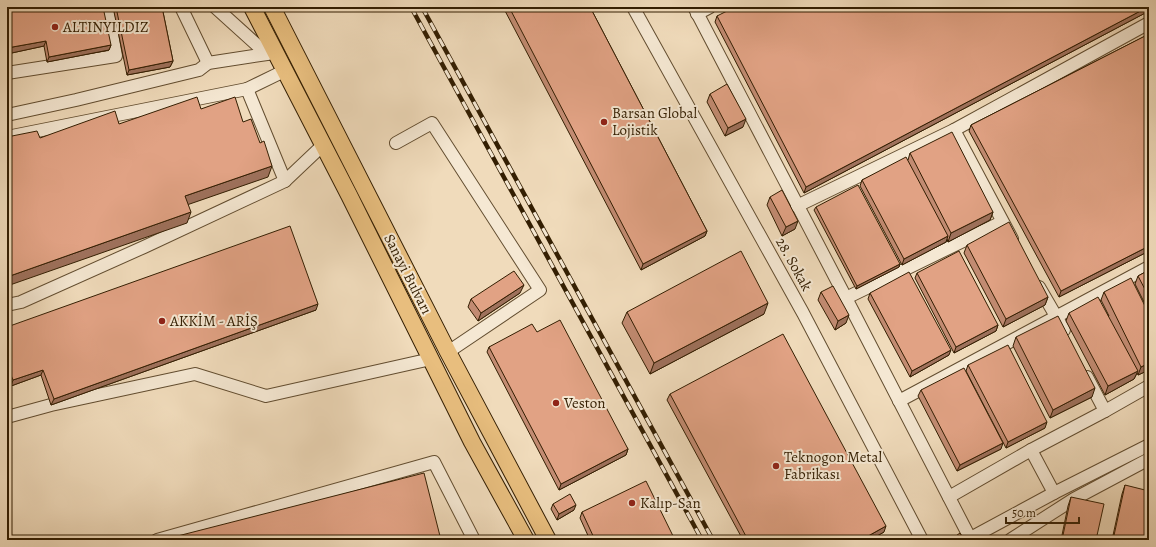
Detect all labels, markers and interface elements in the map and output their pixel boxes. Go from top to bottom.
place label: ALTINYILDIZ [62,17,148,37]
marker: ALTINYILDIZ [50,22,60,32]
place label: Barsan Global Lojistik [612,103,697,140]
marker: Barsan Global Lojistik [599,117,609,127]
street label: Sanayi Bulvarı [379,230,437,318]
street label: 28. Sokak [771,234,817,295]
place label: AKKİM - ARİŞ [169,311,258,331]
marker: AKKİM - ARİŞ [157,316,167,326]
place label: Veston [563,393,605,413]
marker: Veston [551,398,561,408]
place label: Teknogon Metal Fabrikası [784,447,882,484]
marker: Teknogon Metal Fabrikası [771,461,781,471]
place label: Kalıp-San [640,493,701,513]
marker: Kalıp-San [627,498,637,508]
scale bar [1006,499,1079,525]
text: 50 m [1012,505,1036,521]

